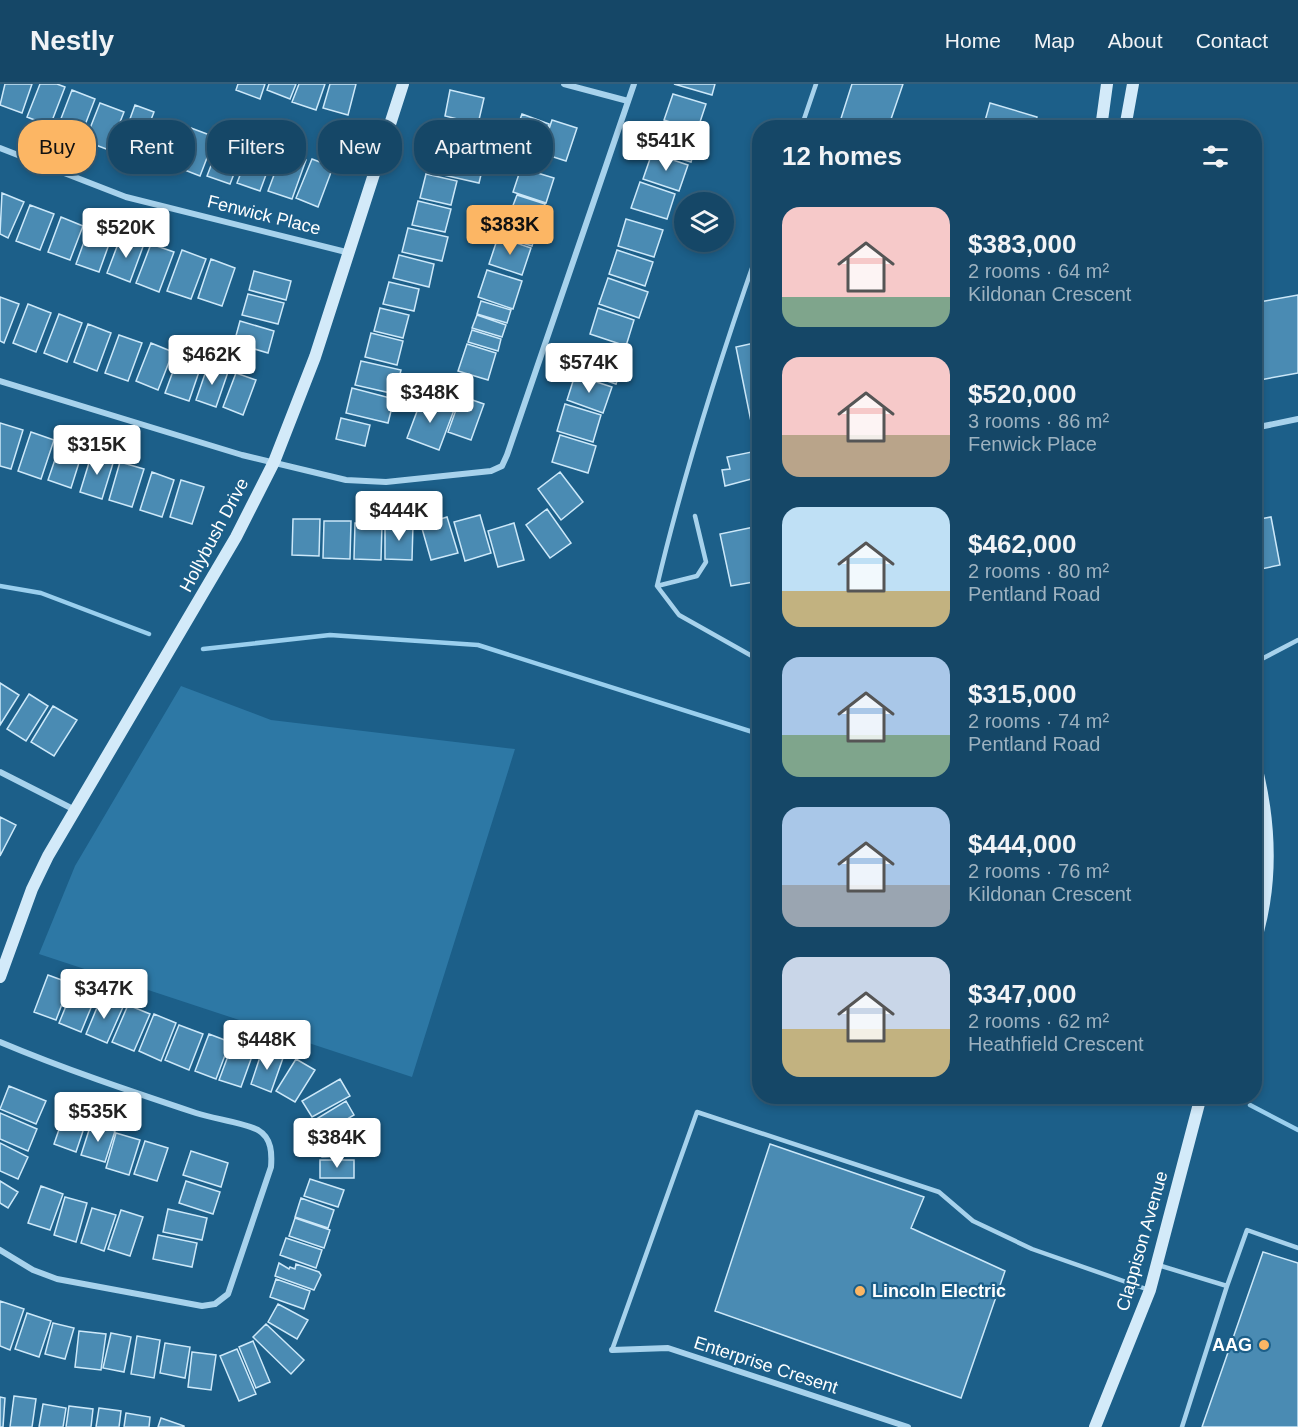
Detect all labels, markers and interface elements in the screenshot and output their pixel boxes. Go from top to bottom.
text: Nestly [30,25,114,56]
text: Home [945,29,1001,52]
text: Map [1034,29,1075,52]
text: About [1108,29,1163,52]
text: Contact [1196,29,1268,52]
chip: Buy [18,120,96,174]
chip: Rent [108,120,195,174]
chip: Filters [207,120,306,174]
chip: New [318,120,402,174]
chip: Apartment [414,120,553,174]
pin: $541K [624,121,708,172]
text: $541K [637,129,695,151]
icon: filters [1199,140,1232,173]
text: 12 homes [782,141,902,171]
street label: Fenwick Place [205,191,323,239]
map controls [674,192,734,252]
button: layers [674,192,734,252]
pin: $383K [468,205,552,256]
pin: $520K [84,208,168,259]
text: $383K [481,213,539,235]
text: $520K [97,216,155,238]
text: $383,000 [968,229,1076,259]
icon: home [830,231,902,303]
text: 2 rooms · 64 m² [968,260,1109,282]
text: Kildonan Crescent [968,283,1131,305]
pin: $462K [170,335,254,386]
text: $462K [183,343,241,365]
pin: $574K [547,343,631,394]
text: $574K [560,351,618,373]
pin: $348K [388,373,472,424]
text: $520,000 [968,379,1076,409]
text: $348K [401,381,459,403]
icon: home [830,381,902,453]
text: 3 rooms · 86 m² [968,410,1109,432]
pin: $315K [55,425,139,476]
text: $315K [68,433,126,455]
text: Fenwick Place [968,433,1097,455]
street label: Hollybush Drive [176,475,252,595]
pin: $444K [357,491,441,542]
text: $444K [370,499,428,521]
text: $462,000 [968,529,1076,559]
icon: home [830,531,902,603]
text: 2 rooms · 80 m² [968,560,1109,582]
text: Pentland Road [968,583,1100,605]
text: $315,000 [968,679,1076,709]
icon: home [830,681,902,753]
text: 2 rooms · 74 m² [968,710,1109,732]
text: Pentland Road [968,733,1100,755]
text: $444,000 [968,829,1076,859]
icon: home [830,831,902,903]
text: 2 rooms · 76 m² [968,860,1109,882]
text: Kildonan Crescent [968,883,1131,905]
pin: $347K [62,969,146,1020]
text: $347K [75,977,133,999]
text: $347,000 [968,979,1076,1009]
icon: home [830,981,902,1053]
text: 2 rooms · 62 m² [968,1010,1109,1032]
pin: $448K [225,1020,309,1071]
text: $448K [238,1028,296,1050]
text: Heathfield Crescent [968,1033,1144,1055]
pin: $535K [56,1092,140,1143]
text: $535K [69,1100,127,1122]
pin: $384K [295,1118,379,1169]
text: $384K [308,1126,366,1148]
street label: Clappison Avenue [1112,1169,1172,1313]
place label: Lincoln Electric [872,1281,1006,1301]
marker: Lincoln Electric [853,1284,867,1298]
street label: Enterprise Cresent [692,1332,840,1398]
place label: AAG [1212,1335,1252,1355]
marker: AAG [1257,1338,1271,1352]

